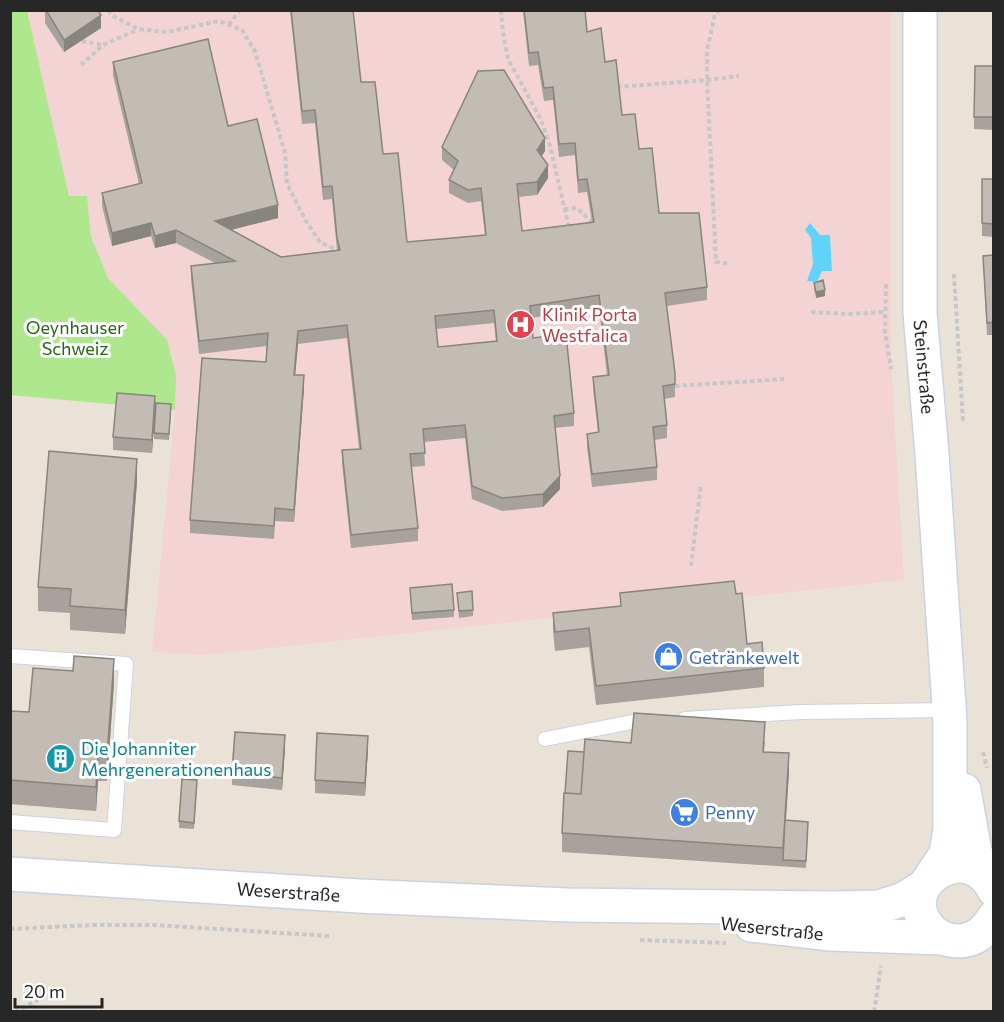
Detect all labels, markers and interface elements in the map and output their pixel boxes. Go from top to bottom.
place label: Klinik Porta Westfalica [542,303,637,346]
hospital icon: Klinik Porta Westfalica [505,308,537,340]
park label: Oeynhauser Schweiz [26,316,124,359]
street label: Steinstraße [910,319,940,415]
shop icon: Getränkewelt [652,641,684,673]
place label: Getränkewelt [689,646,800,668]
place label: Die Johanniter Mehrgenerationenhaus [81,737,271,780]
building icon: Die Johanniter Mehrgenerationenhaus [44,742,76,774]
supermarket icon: Penny [668,796,700,828]
place label: Penny [705,801,755,823]
street label: Weserstraße [236,877,341,906]
street label: Weserstraße [719,912,825,944]
scale bar [15,971,102,1009]
text: 20 m [24,980,65,1002]

